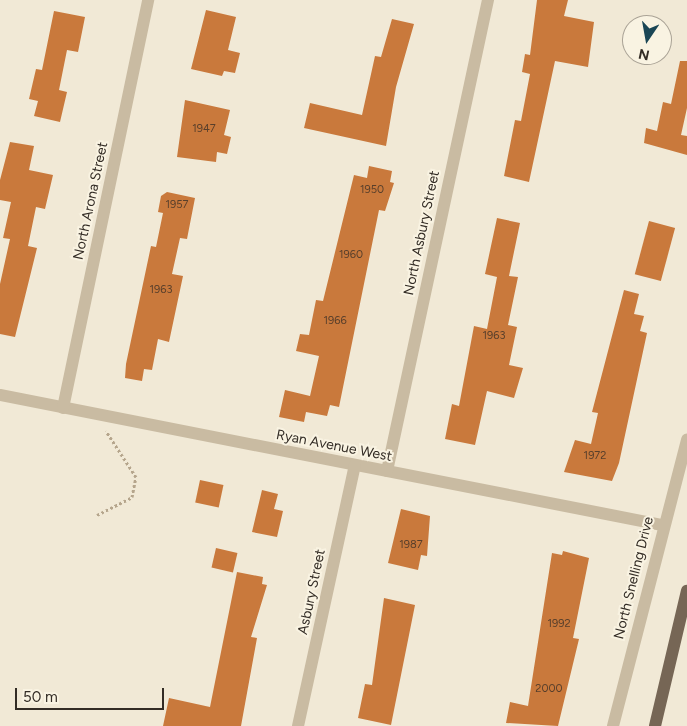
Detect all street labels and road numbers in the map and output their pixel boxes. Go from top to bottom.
street label: North Arona Street [70,140,112,262]
street label: North Asbury Street [401,169,443,297]
street label: Ryan Avenue West [275,427,393,465]
street label: North Snelling Drive [611,515,657,641]
street label: Asbury Street [295,548,329,636]

